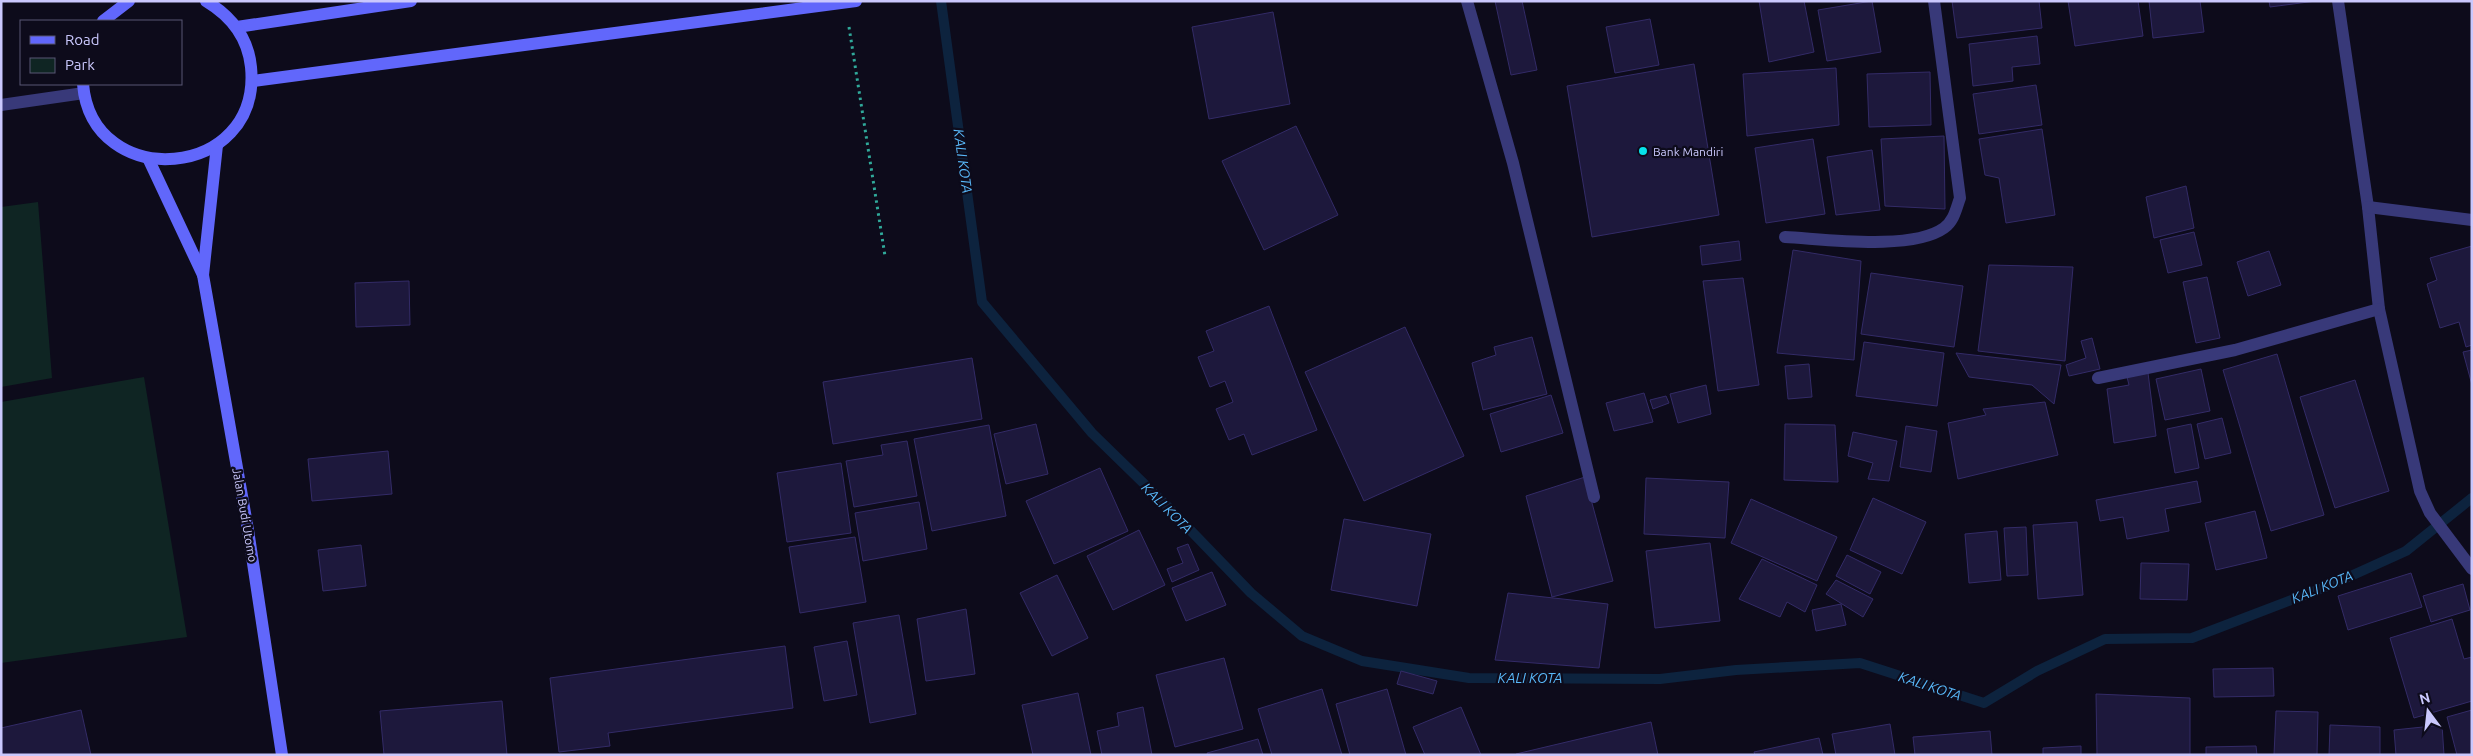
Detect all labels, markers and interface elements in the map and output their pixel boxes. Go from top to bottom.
legend [20,20,182,85]
text: Road [65,31,100,48]
text: Park [65,56,95,73]
water label: KALI KOTA [951,128,975,194]
marker: Bank Mandiri [1637,145,1649,157]
place label: Bank Mandiri [1653,145,1723,158]
street label: Jalan Budi Utomo [230,467,260,563]
water label: KALI KOTA [1138,479,1196,537]
water label: KALI KOTA [2289,567,2355,607]
water label: KALI KOTA [1897,668,1963,704]
water label: KALI KOTA [1498,670,1562,686]
north arrow [2403,686,2453,736]
text: N [2418,689,2432,708]

